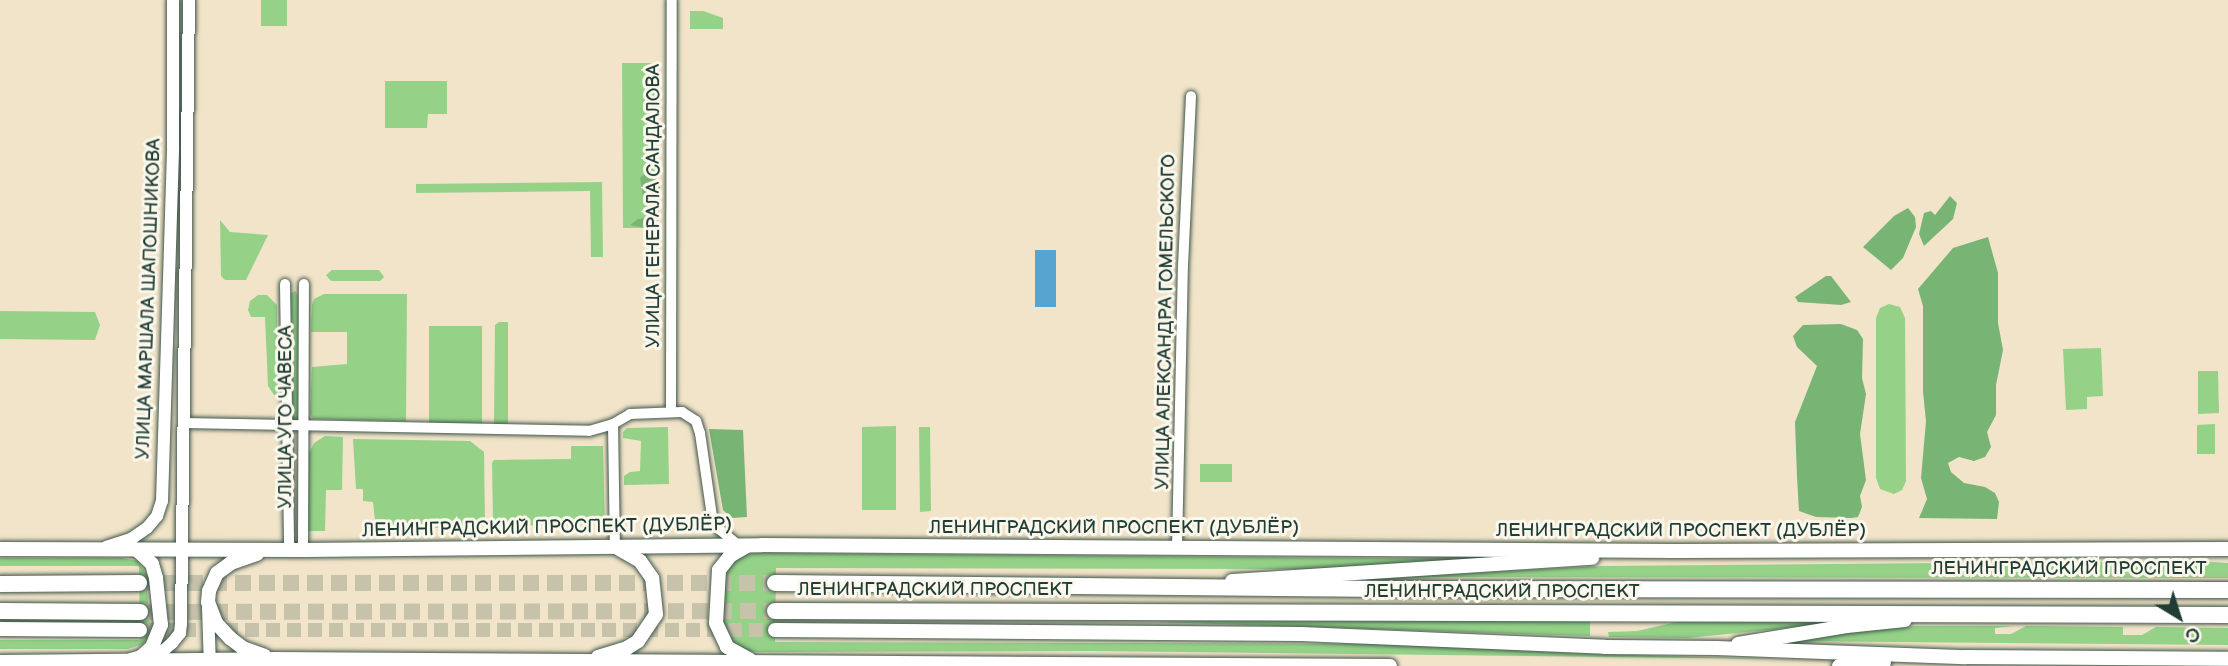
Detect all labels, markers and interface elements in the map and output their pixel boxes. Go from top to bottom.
street label: УЛИЦА ГЕНЕРАЛА САНДАЛОВА [643,64,665,348]
street label: УЛИЦА МАРШАЛА ШАПОШНИКОВА [132,138,166,460]
street label: УЛИЦА АЛЕКСАНДРА ГОМЕЛЬСКОГО [1152,154,1180,490]
street label: УЛИЦА УГО ЧАВЕСА [275,325,297,509]
street label: ЛЕНИНГРАДСКИЙ ПРОСПЕКТ (ДУБЛЁР) [362,513,732,543]
street label: ЛЕНИНГРАДСКИЙ ПРОСПЕКТ (ДУБЛЁР) [929,517,1299,539]
street label: ЛЕНИНГРАДСКИЙ ПРОСПЕКТ (ДУБЛЁР) [1496,520,1866,542]
street label: ЛЕНИНГРАДСКИЙ ПРОСПЕКТ [1932,558,2206,580]
street label: ЛЕНИНГРАДСКИЙ ПРОСПЕКТ [798,579,1072,601]
street label: ЛЕНИНГРАДСКИЙ ПРОСПЕКТ [1365,581,1639,603]
north arrow [2144,582,2214,652]
text: С [2180,621,2205,647]

